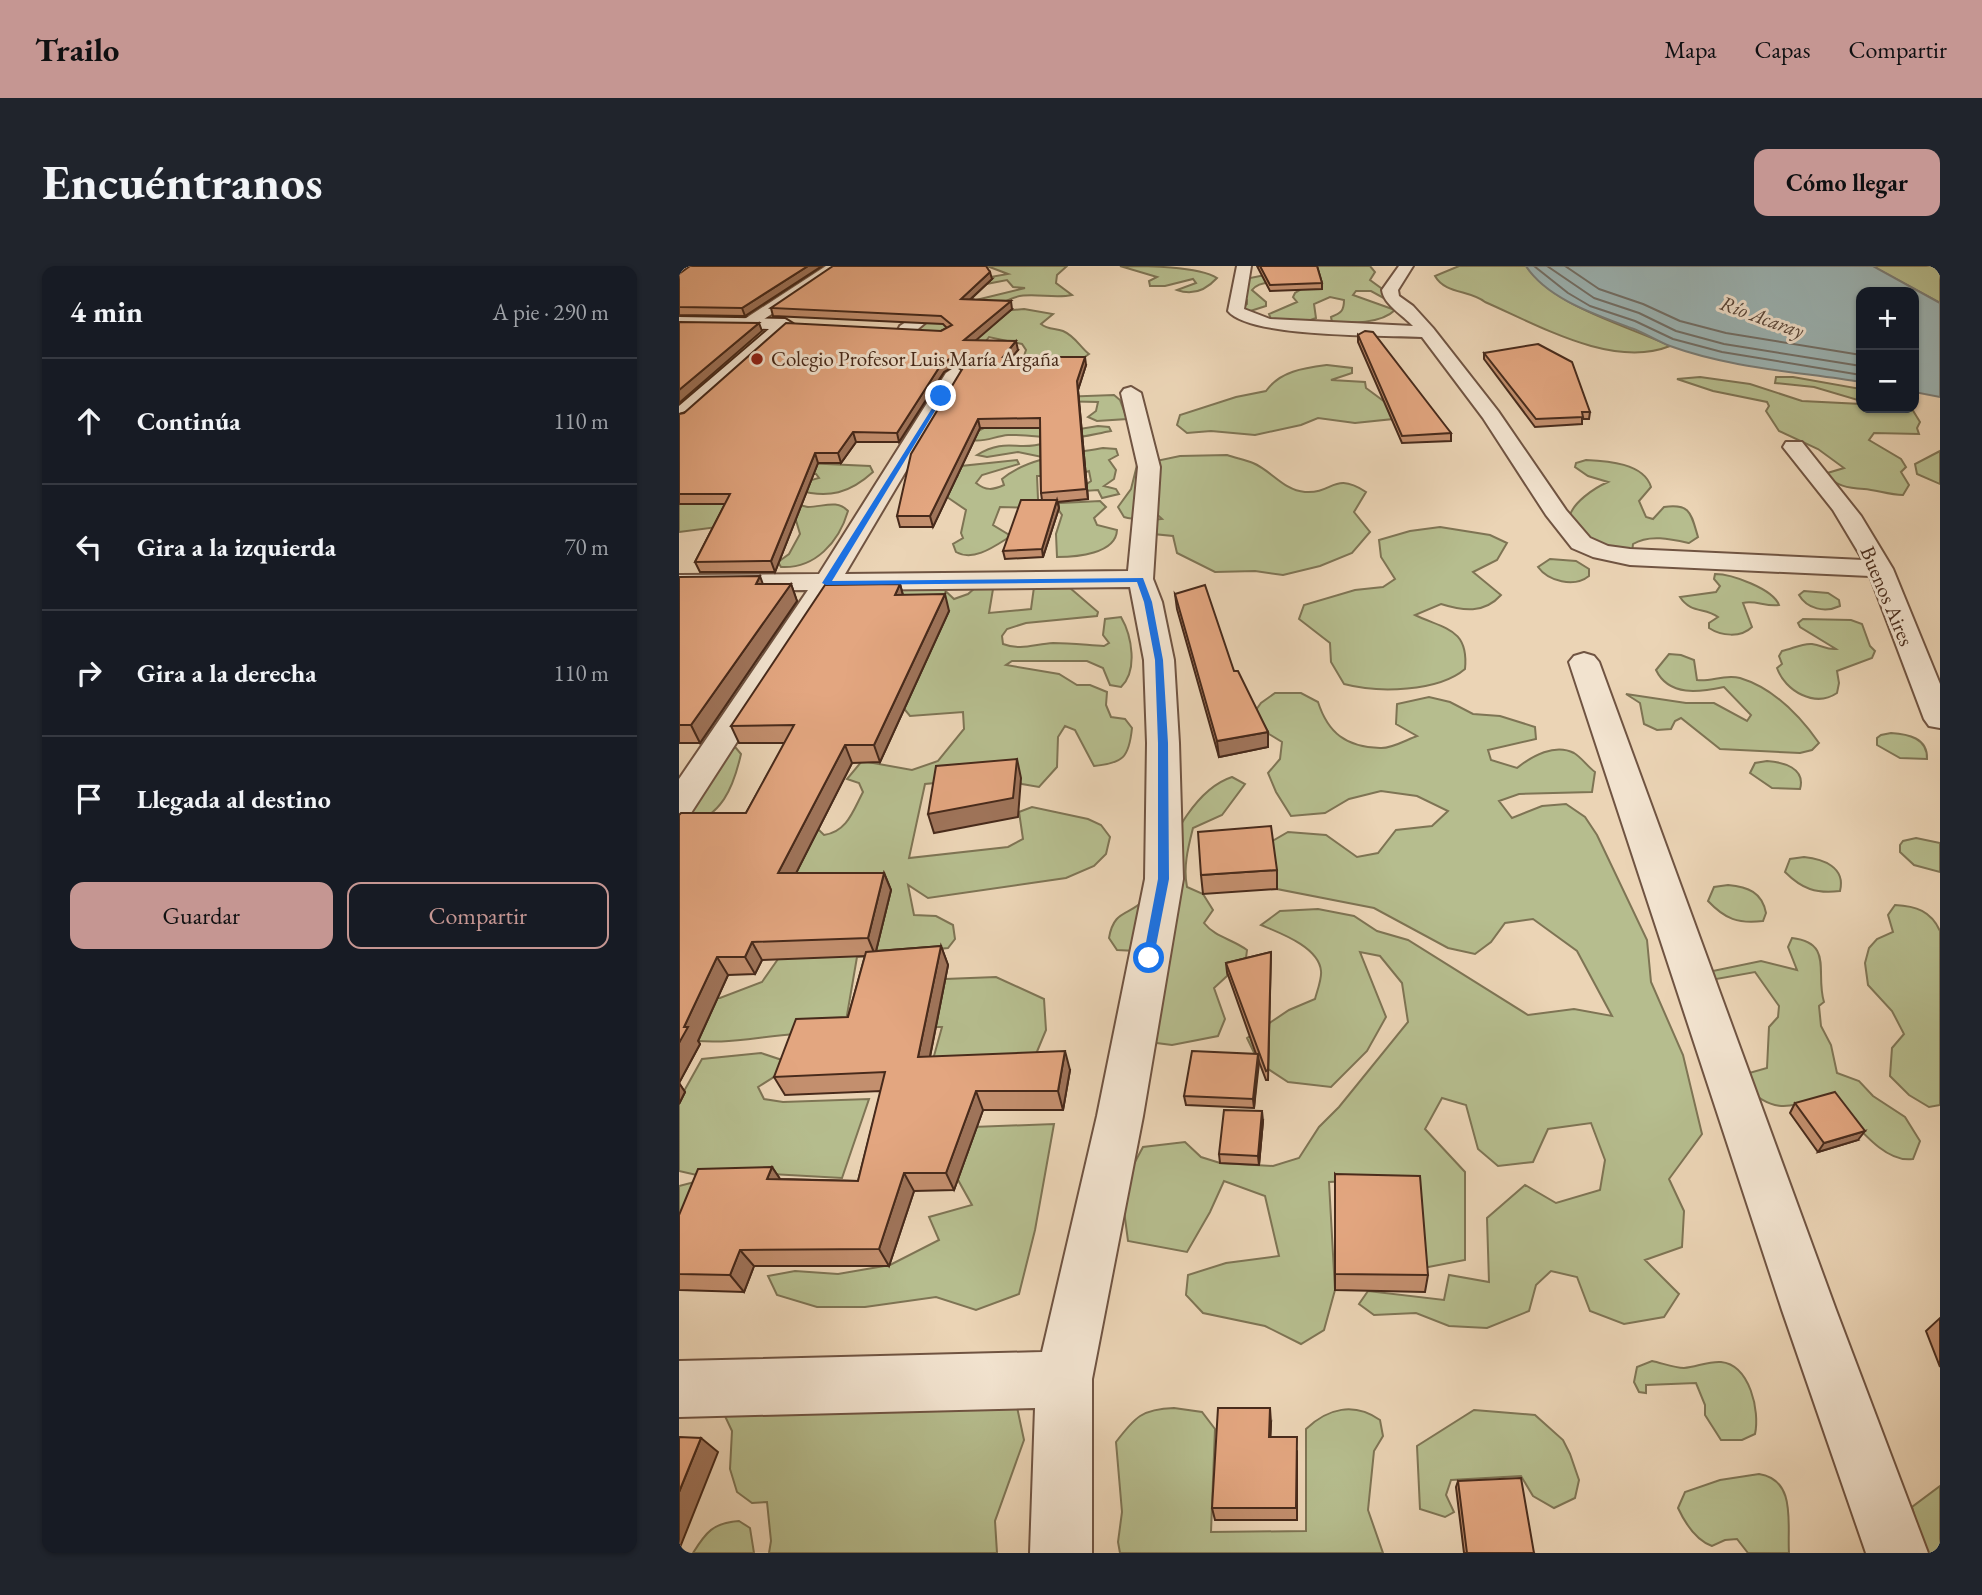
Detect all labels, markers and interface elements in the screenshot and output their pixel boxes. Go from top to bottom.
text: Trailo [35,28,119,71]
text: Mapa [1664,34,1716,65]
text: Capas [1754,34,1810,65]
text: Compartir [1848,34,1947,65]
button: Cómo llegar [1754,149,1940,216]
text: Encuéntranos [42,150,323,214]
map controls [1856,287,1919,413]
button: + [1856,287,1919,350]
water label: Río Acaray [1716,289,1808,344]
text: 4 min [70,292,143,331]
text: A pie · 290 m [493,297,609,327]
place label: Colegio Profesor Luis María Argaña [771,345,1060,372]
button: − [1856,350,1919,413]
marker: Colegio Profesor Luis María Argaña [749,351,765,367]
route end [925,380,956,411]
icon: ahead [70,402,108,440]
text: Continúa [137,404,241,438]
text: 110 m [553,406,609,436]
icon: left [70,528,108,566]
text: Gira a la izquierda [137,530,336,564]
text: 70 m [564,532,609,562]
street label: Buenos Aires [1854,542,1921,650]
icon: right [70,654,108,692]
text: Gira a la derecha [137,656,317,690]
text: 110 m [553,658,609,688]
icon: arrive [70,780,108,818]
text: Llegada al destino [137,782,331,816]
button: Guardar [70,882,333,949]
button: Compartir [347,882,609,949]
route start [1133,942,1164,973]

